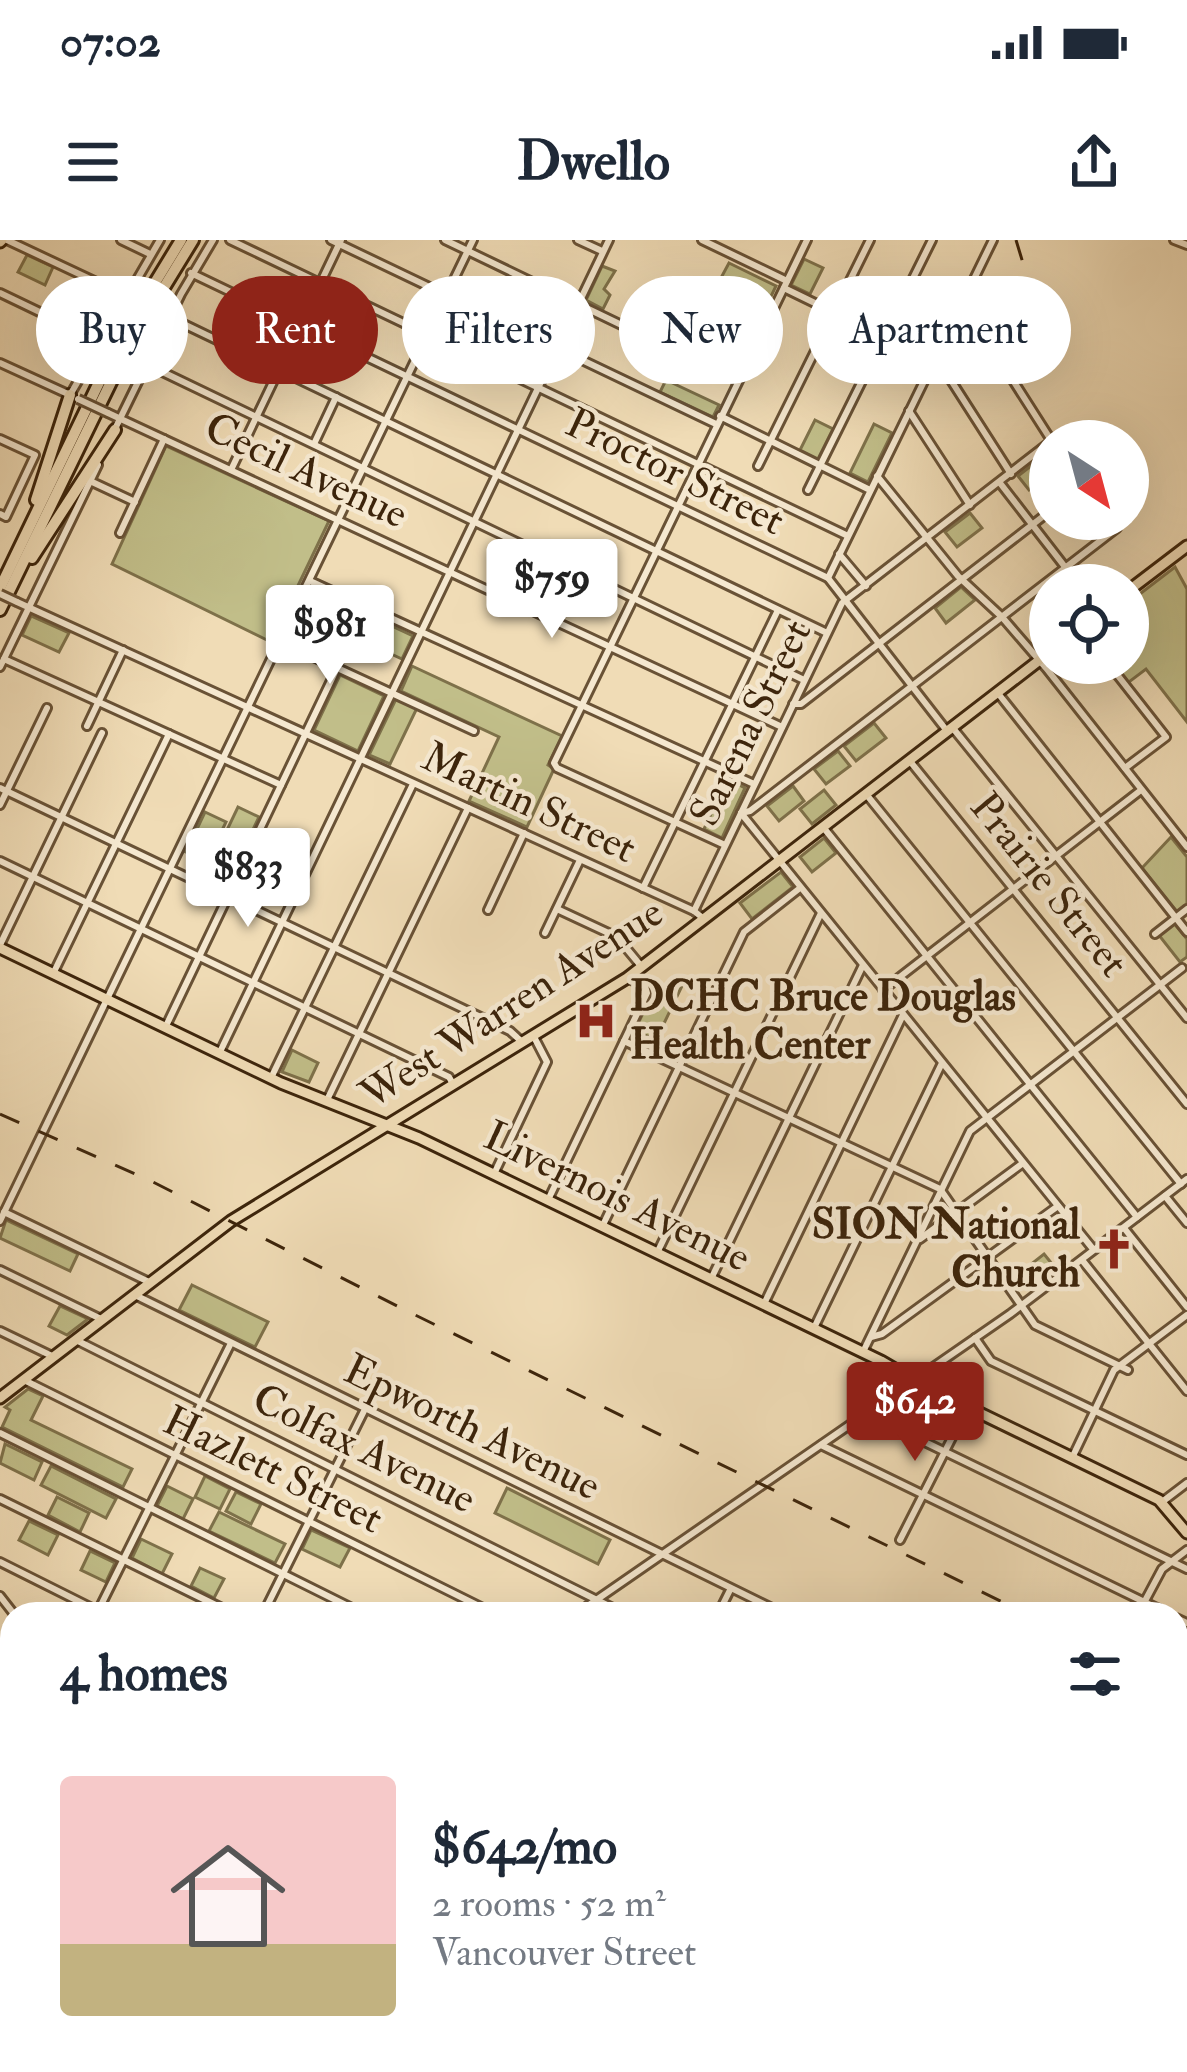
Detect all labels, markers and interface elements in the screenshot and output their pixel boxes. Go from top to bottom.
text: 07:02 [60,14,161,70]
text: Dwello [517,128,670,196]
icon: menu [60,129,126,195]
icon: share [1061,129,1127,195]
chip: Buy [36,276,188,384]
chip: Rent [212,276,378,384]
chip: Filters [402,276,595,384]
chip: New [619,276,783,384]
chip: Apartment [807,276,1071,384]
street label: Proctor Street [557,397,793,547]
street label: Cecil Avenue [196,401,416,541]
north arrow [1029,420,1149,540]
map controls [1029,420,1149,684]
pin: $759 [481,539,623,641]
text: $759 [513,553,591,602]
button: locate [1029,564,1149,684]
pin: $981 [259,585,401,687]
text: $981 [293,599,367,648]
street label: Sarena Street [679,612,823,834]
street label: Martin Street [414,731,644,875]
street label: Prairie Street [959,782,1139,988]
pin: $833 [177,828,319,930]
text: $833 [213,842,283,891]
street label: West Warren Avenue [350,887,673,1122]
place label: DCHC Bruce Douglas Health Center [630,971,1016,1071]
hospital icon: DCHC Bruce Douglas Health Center [573,998,619,1044]
street label: Livernois Avenue [475,1110,759,1284]
place label: SION National Church [812,1199,1080,1299]
church icon: SION National Church [1091,1226,1137,1272]
street label: Epworth Avenue [335,1344,609,1512]
pin: $642 [844,1362,986,1464]
street label: Colfax Avenue [244,1373,484,1525]
text: $642 [874,1376,956,1425]
street label: Hazlett Street [155,1395,391,1545]
icon: filters [1062,1641,1128,1707]
text: 4 homes [60,1642,228,1706]
text: $642/mo [432,1815,617,1879]
icon: home [156,1824,300,1968]
text: 2 rooms · 52 m² [432,1879,666,1928]
text: Vancouver Street [432,1928,696,1977]

